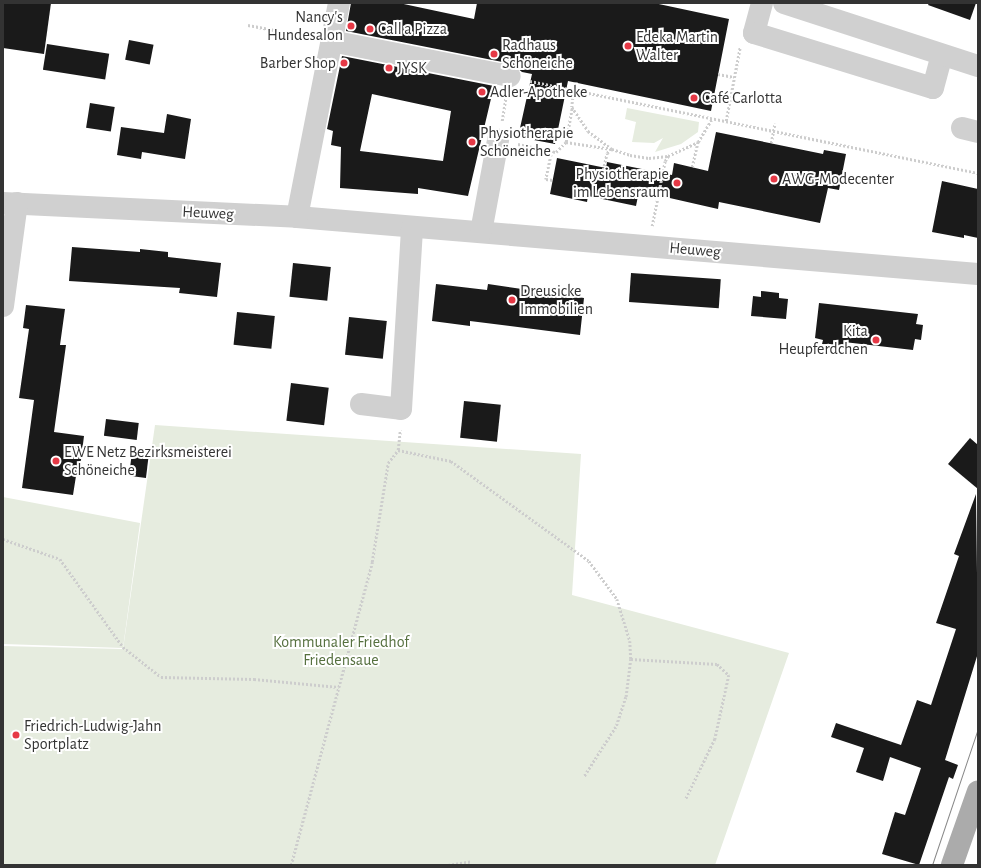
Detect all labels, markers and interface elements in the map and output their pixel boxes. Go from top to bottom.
place label: Nancy's Hundesalon [267,7,343,45]
place label: Call a Pizza [378,19,447,39]
marker: Nancy's Hundesalon [346,21,356,31]
marker: Call a Pizza [365,24,375,34]
place label: Edeka Martin Walter [636,27,718,65]
place label: Radhaus Schöneiche [502,35,573,73]
marker: Edeka Martin Walter [623,41,633,51]
marker: Radhaus Schöneiche [489,49,499,59]
place label: Barber Shop [260,53,336,73]
marker: Barber Shop [339,58,349,68]
place label: JYSK [397,58,427,78]
marker: JYSK [384,63,394,73]
place label: Adler-Apotheke [490,82,587,102]
marker: Adler-Apotheke [477,87,487,97]
place label: Café Carlotta [702,88,782,108]
marker: Café Carlotta [689,93,699,103]
place label: Physiotherapie Schöneiche [480,123,573,161]
marker: Physiotherapie Schöneiche [467,137,477,147]
place label: Physiotherapie im Lebensraum [573,164,669,202]
place label: AWG-Modecenter [782,169,894,189]
marker: AWG-Modecenter [769,174,779,184]
marker: Physiotherapie im Lebensraum [672,178,682,188]
street label: Heuweg [182,202,234,224]
street label: Heuweg [669,238,721,262]
place label: Dreusicke Immobilien [520,281,593,319]
marker: Dreusicke Immobilien [507,295,517,305]
place label: Kita Heupferdchen [779,321,868,359]
marker: Kita Heupferdchen [871,335,881,345]
place label: EWE Netz Bezirksmeisterei Schöneiche [64,442,232,480]
marker: EWE Netz Bezirksmeisterei Schöneiche [51,456,61,466]
park label: Kommunaler Friedhof Friedensaue [273,632,409,670]
place label: Friedrich-Ludwig-Jahn Sportplatz [24,716,161,754]
marker: Friedrich-Ludwig-Jahn Sportplatz [11,730,21,740]

